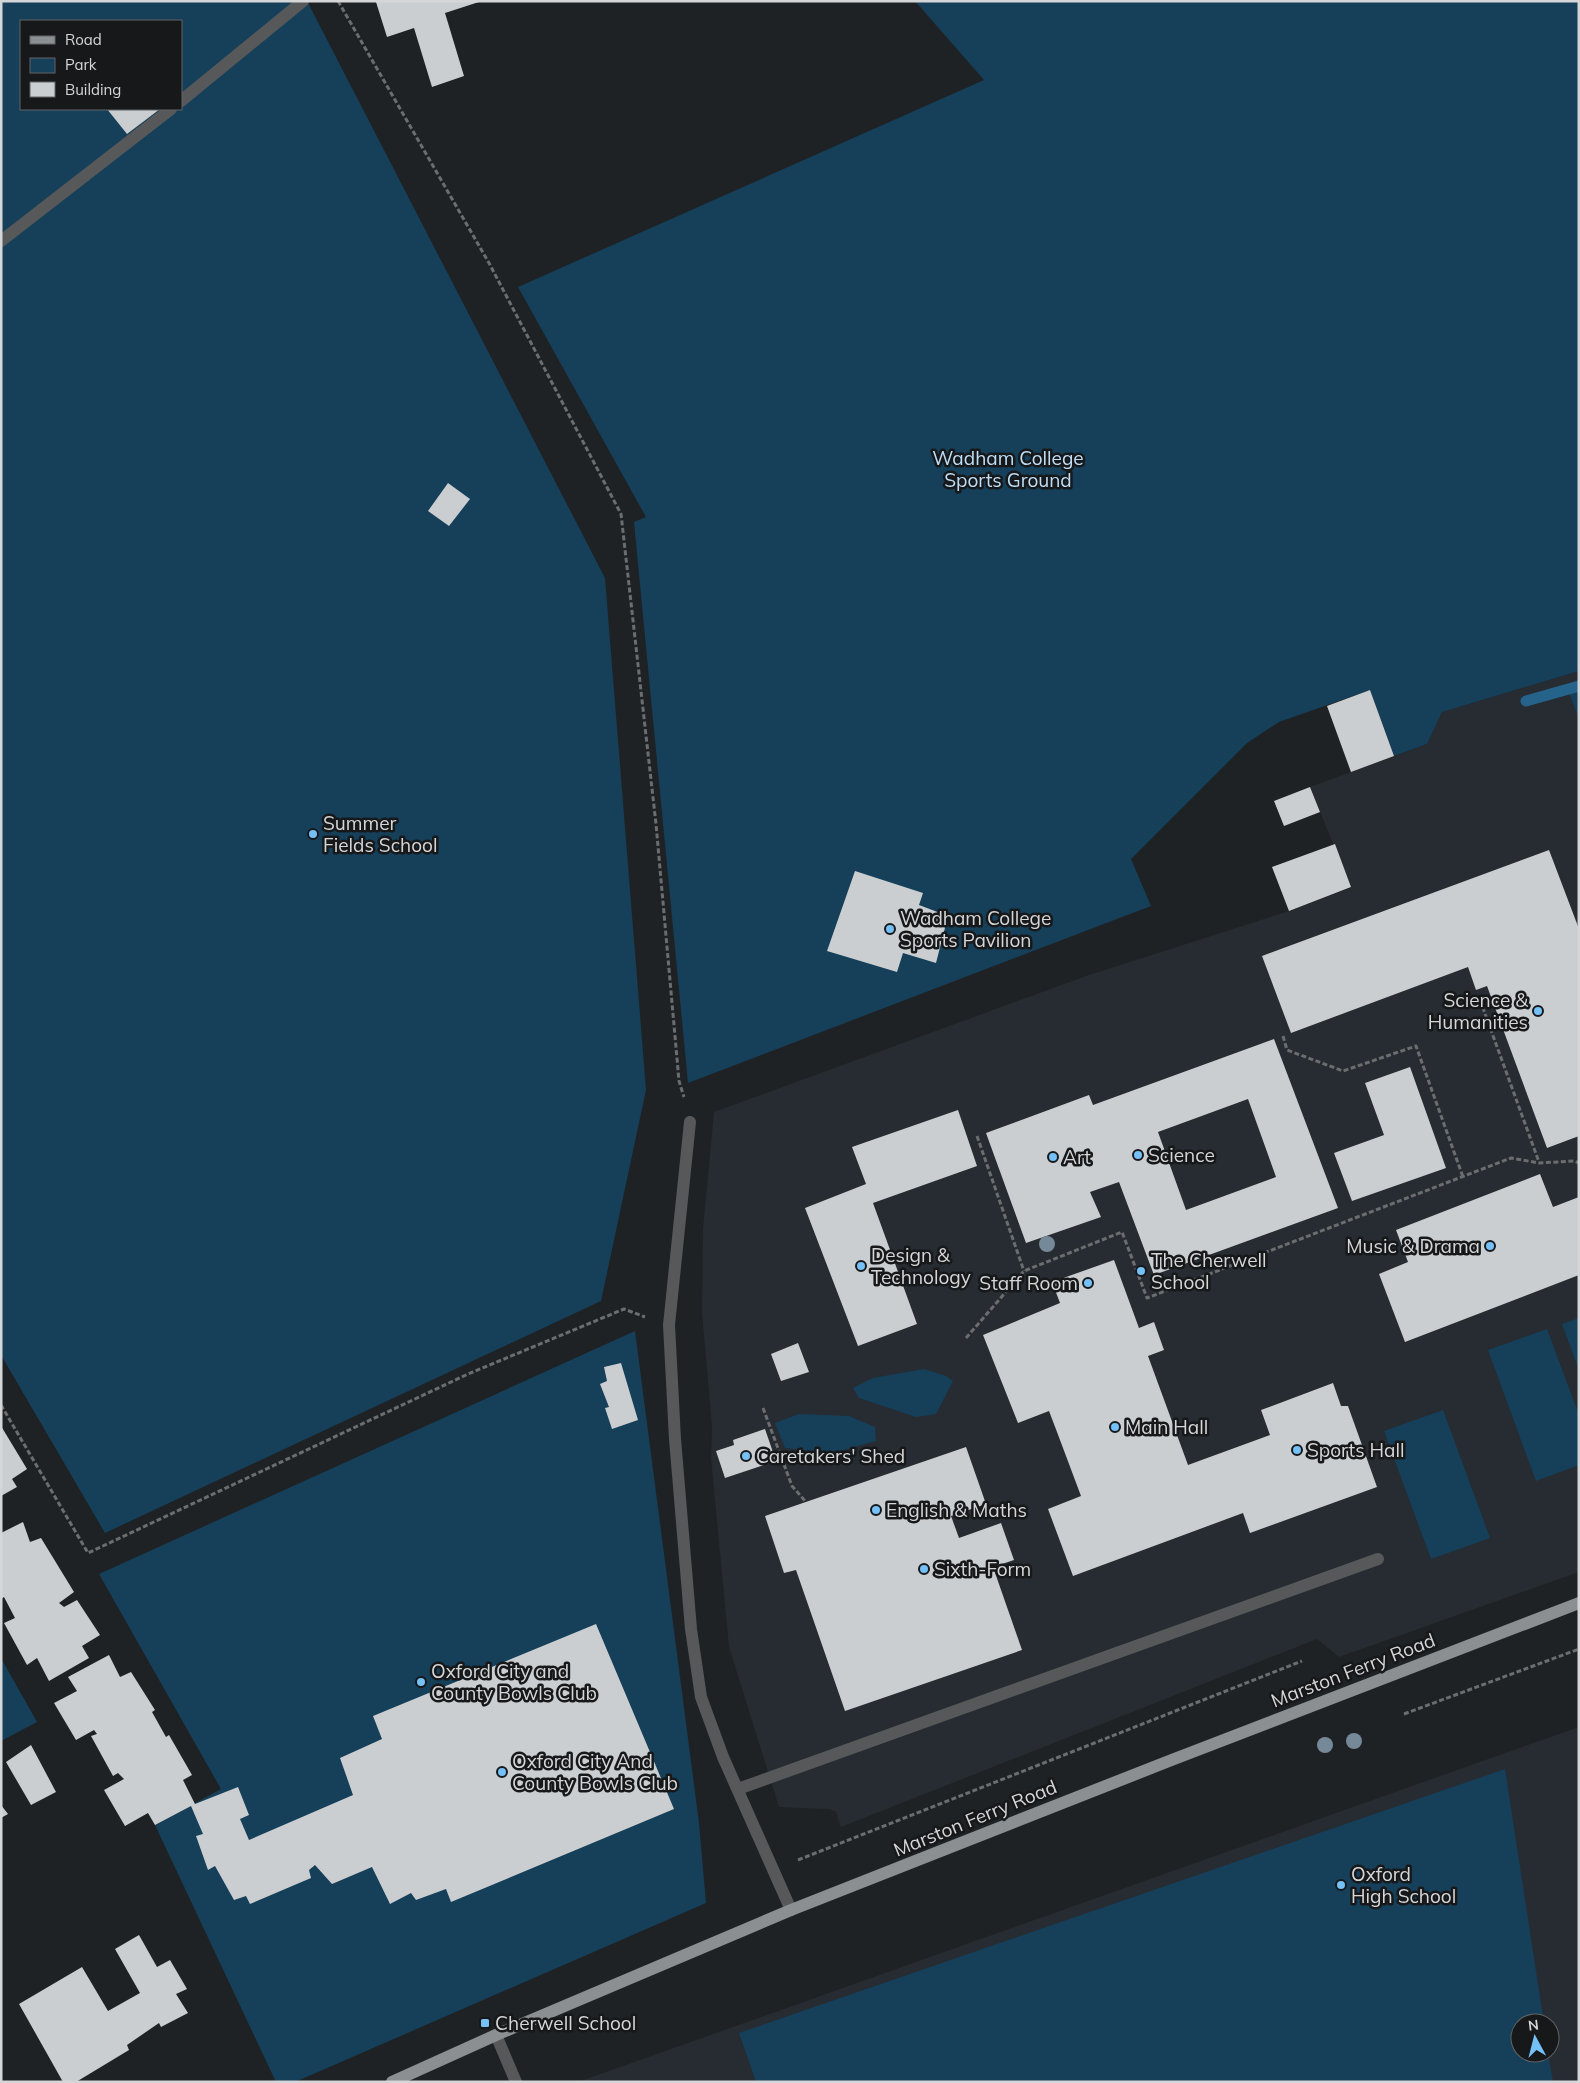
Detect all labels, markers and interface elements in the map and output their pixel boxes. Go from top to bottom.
legend [20,20,182,110]
text: Road [65,30,102,49]
text: Park [65,55,97,74]
text: Building [65,80,121,99]
park label: Wadham College Sports Ground [932,446,1084,492]
place label: Summer Fields School [323,811,437,857]
marker: Summer Fields School [307,828,319,840]
place label: Wadham College Sports Pavilion [900,906,1051,952]
marker: Wadham College Sports Pavilion [884,923,896,935]
place label: Science & Humanities [1428,988,1529,1034]
marker: Science & Humanities [1532,1005,1544,1017]
place label: Science [1148,1143,1215,1167]
place label: Art [1063,1145,1091,1169]
marker: Science [1132,1149,1144,1161]
marker: Art [1047,1151,1059,1163]
place label: Music & Drama [1346,1234,1480,1258]
marker: Music & Drama [1484,1240,1496,1252]
place label: Design & Technology [871,1243,971,1289]
place label: The Cherwell School [1151,1248,1267,1294]
marker: Design & Technology [855,1260,867,1272]
marker: The Cherwell School [1135,1265,1147,1277]
place label: Staff Room [979,1271,1078,1295]
marker: Staff Room [1082,1277,1094,1289]
place label: Main Hall [1125,1415,1208,1439]
marker: Main Hall [1109,1421,1121,1433]
place label: Sports Hall [1307,1438,1405,1462]
place label: Caretakers' Shed [756,1444,905,1468]
marker: Sports Hall [1291,1444,1303,1456]
marker: Caretakers' Shed [740,1450,752,1462]
place label: English & Maths [886,1498,1027,1522]
marker: English & Maths [870,1504,882,1516]
place label: Sixth-Form [934,1557,1031,1581]
marker: Sixth-Form [918,1563,930,1575]
street label: Marston Ferry Road [1267,1628,1439,1712]
place label: Oxford City and County Bowls Club [431,1659,597,1705]
marker: Oxford City and County Bowls Club [415,1676,427,1688]
place label: Oxford City And County Bowls Club [512,1749,678,1795]
marker: Oxford City And County Bowls Club [496,1766,508,1778]
street label: Marston Ferry Road [890,1774,1060,1862]
place label: Oxford High School [1351,1862,1456,1908]
marker: Oxford High School [1335,1879,1347,1891]
place label: Cherwell School [495,2011,636,2035]
north arrow [1510,2013,1560,2063]
text: N [1527,2016,1540,2035]
marker: Cherwell School [479,2017,491,2029]

